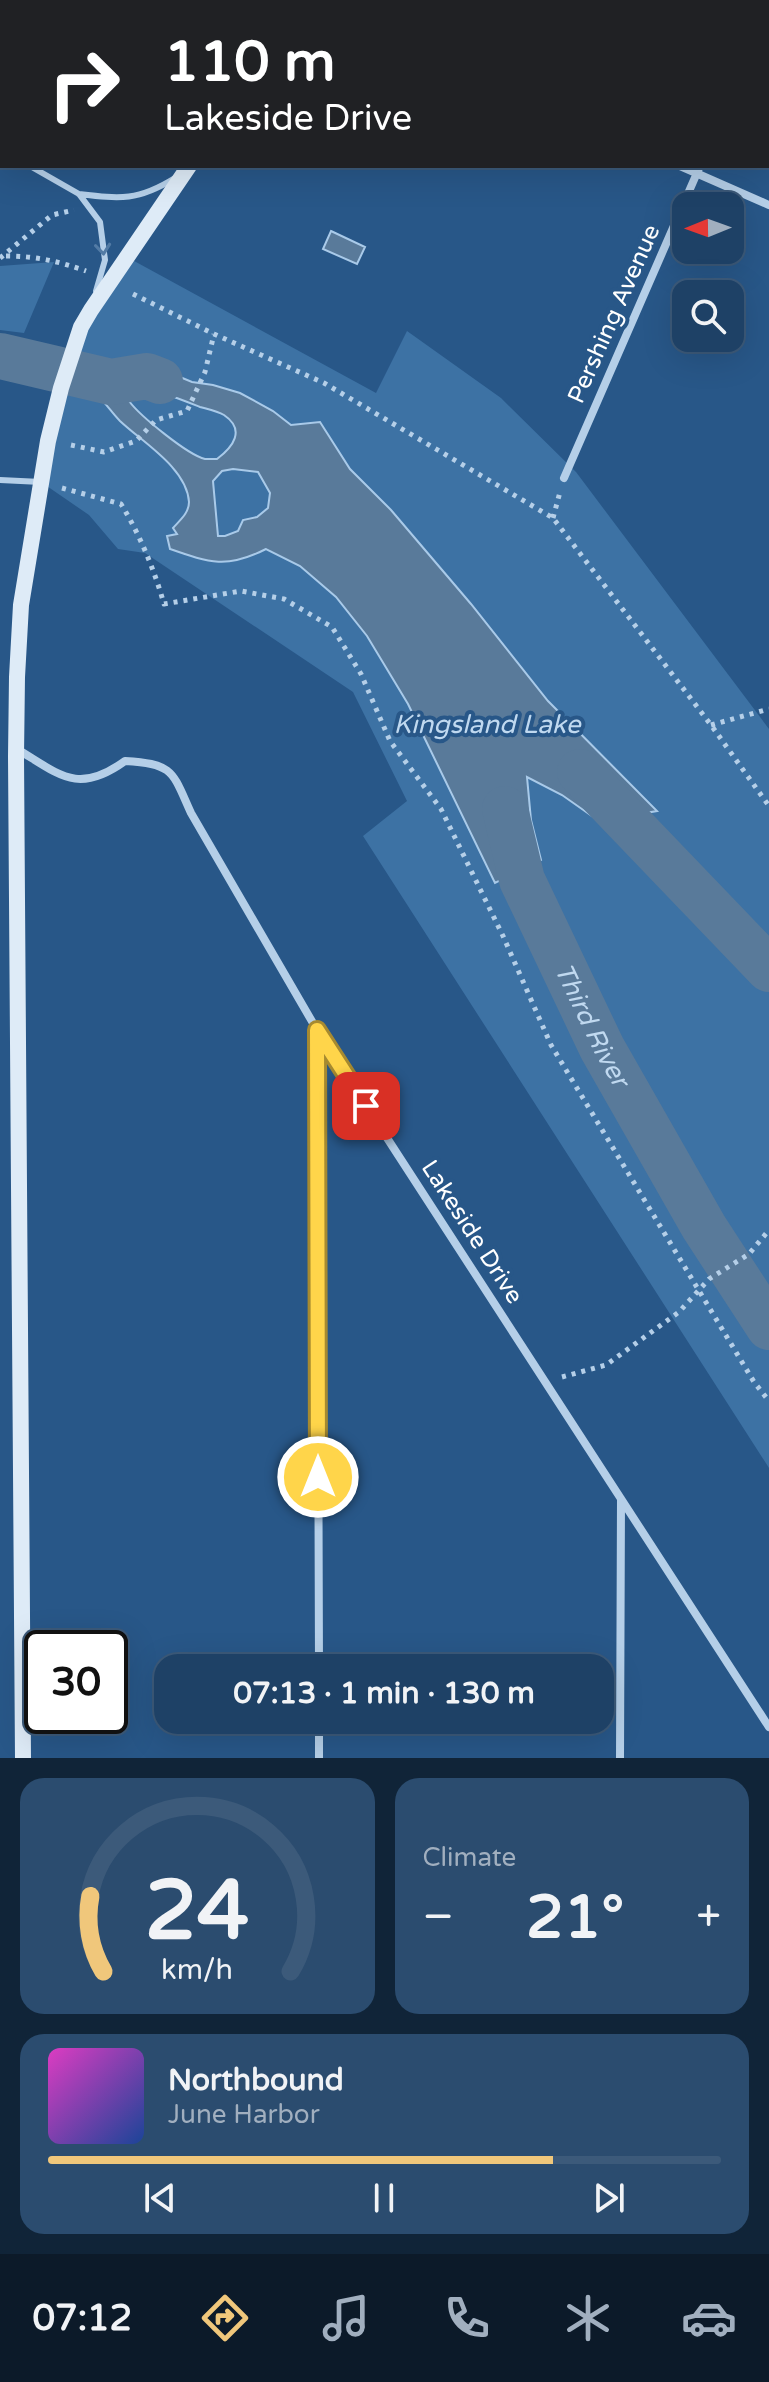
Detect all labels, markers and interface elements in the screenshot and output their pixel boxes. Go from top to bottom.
text: 110 m [164,29,335,96]
icon: right [32,32,136,136]
text: Lakeside Drive [164,97,412,140]
north arrow [672,192,744,264]
map controls [672,192,744,352]
street label: Pershing Avenue [562,220,666,408]
one-way arrow [95,243,112,256]
button: search [672,280,744,352]
water label: Kingsland Lake [394,709,582,740]
water label: Third River [548,958,638,1095]
pin [332,1072,400,1140]
icon: arrive [344,1084,388,1128]
street label: Lakeside Drive [415,1155,529,1309]
position arrow [276,1435,360,1519]
speed limit sign: 30 [24,1630,128,1734]
text: 07:13 · 1 min · 130 m [233,1675,535,1712]
text: Climate [423,1842,516,1873]
text: 24 [145,1862,249,1962]
text: 21° [526,1882,624,1954]
text: − [423,1891,454,1944]
text: + [696,1891,721,1944]
text: km/h [161,1953,233,1987]
text: Northbound [168,2062,344,2099]
text: June Harbor [168,2099,320,2130]
icon: previous [138,2176,182,2220]
icon: pause [362,2176,406,2220]
icon: next [587,2176,631,2220]
icon: directions [197,2290,253,2346]
icon: music [318,2290,374,2346]
icon: phone [439,2290,495,2346]
icon: climate [560,2290,616,2346]
icon: car [681,2290,737,2346]
text: 07:12 [32,2297,132,2340]

